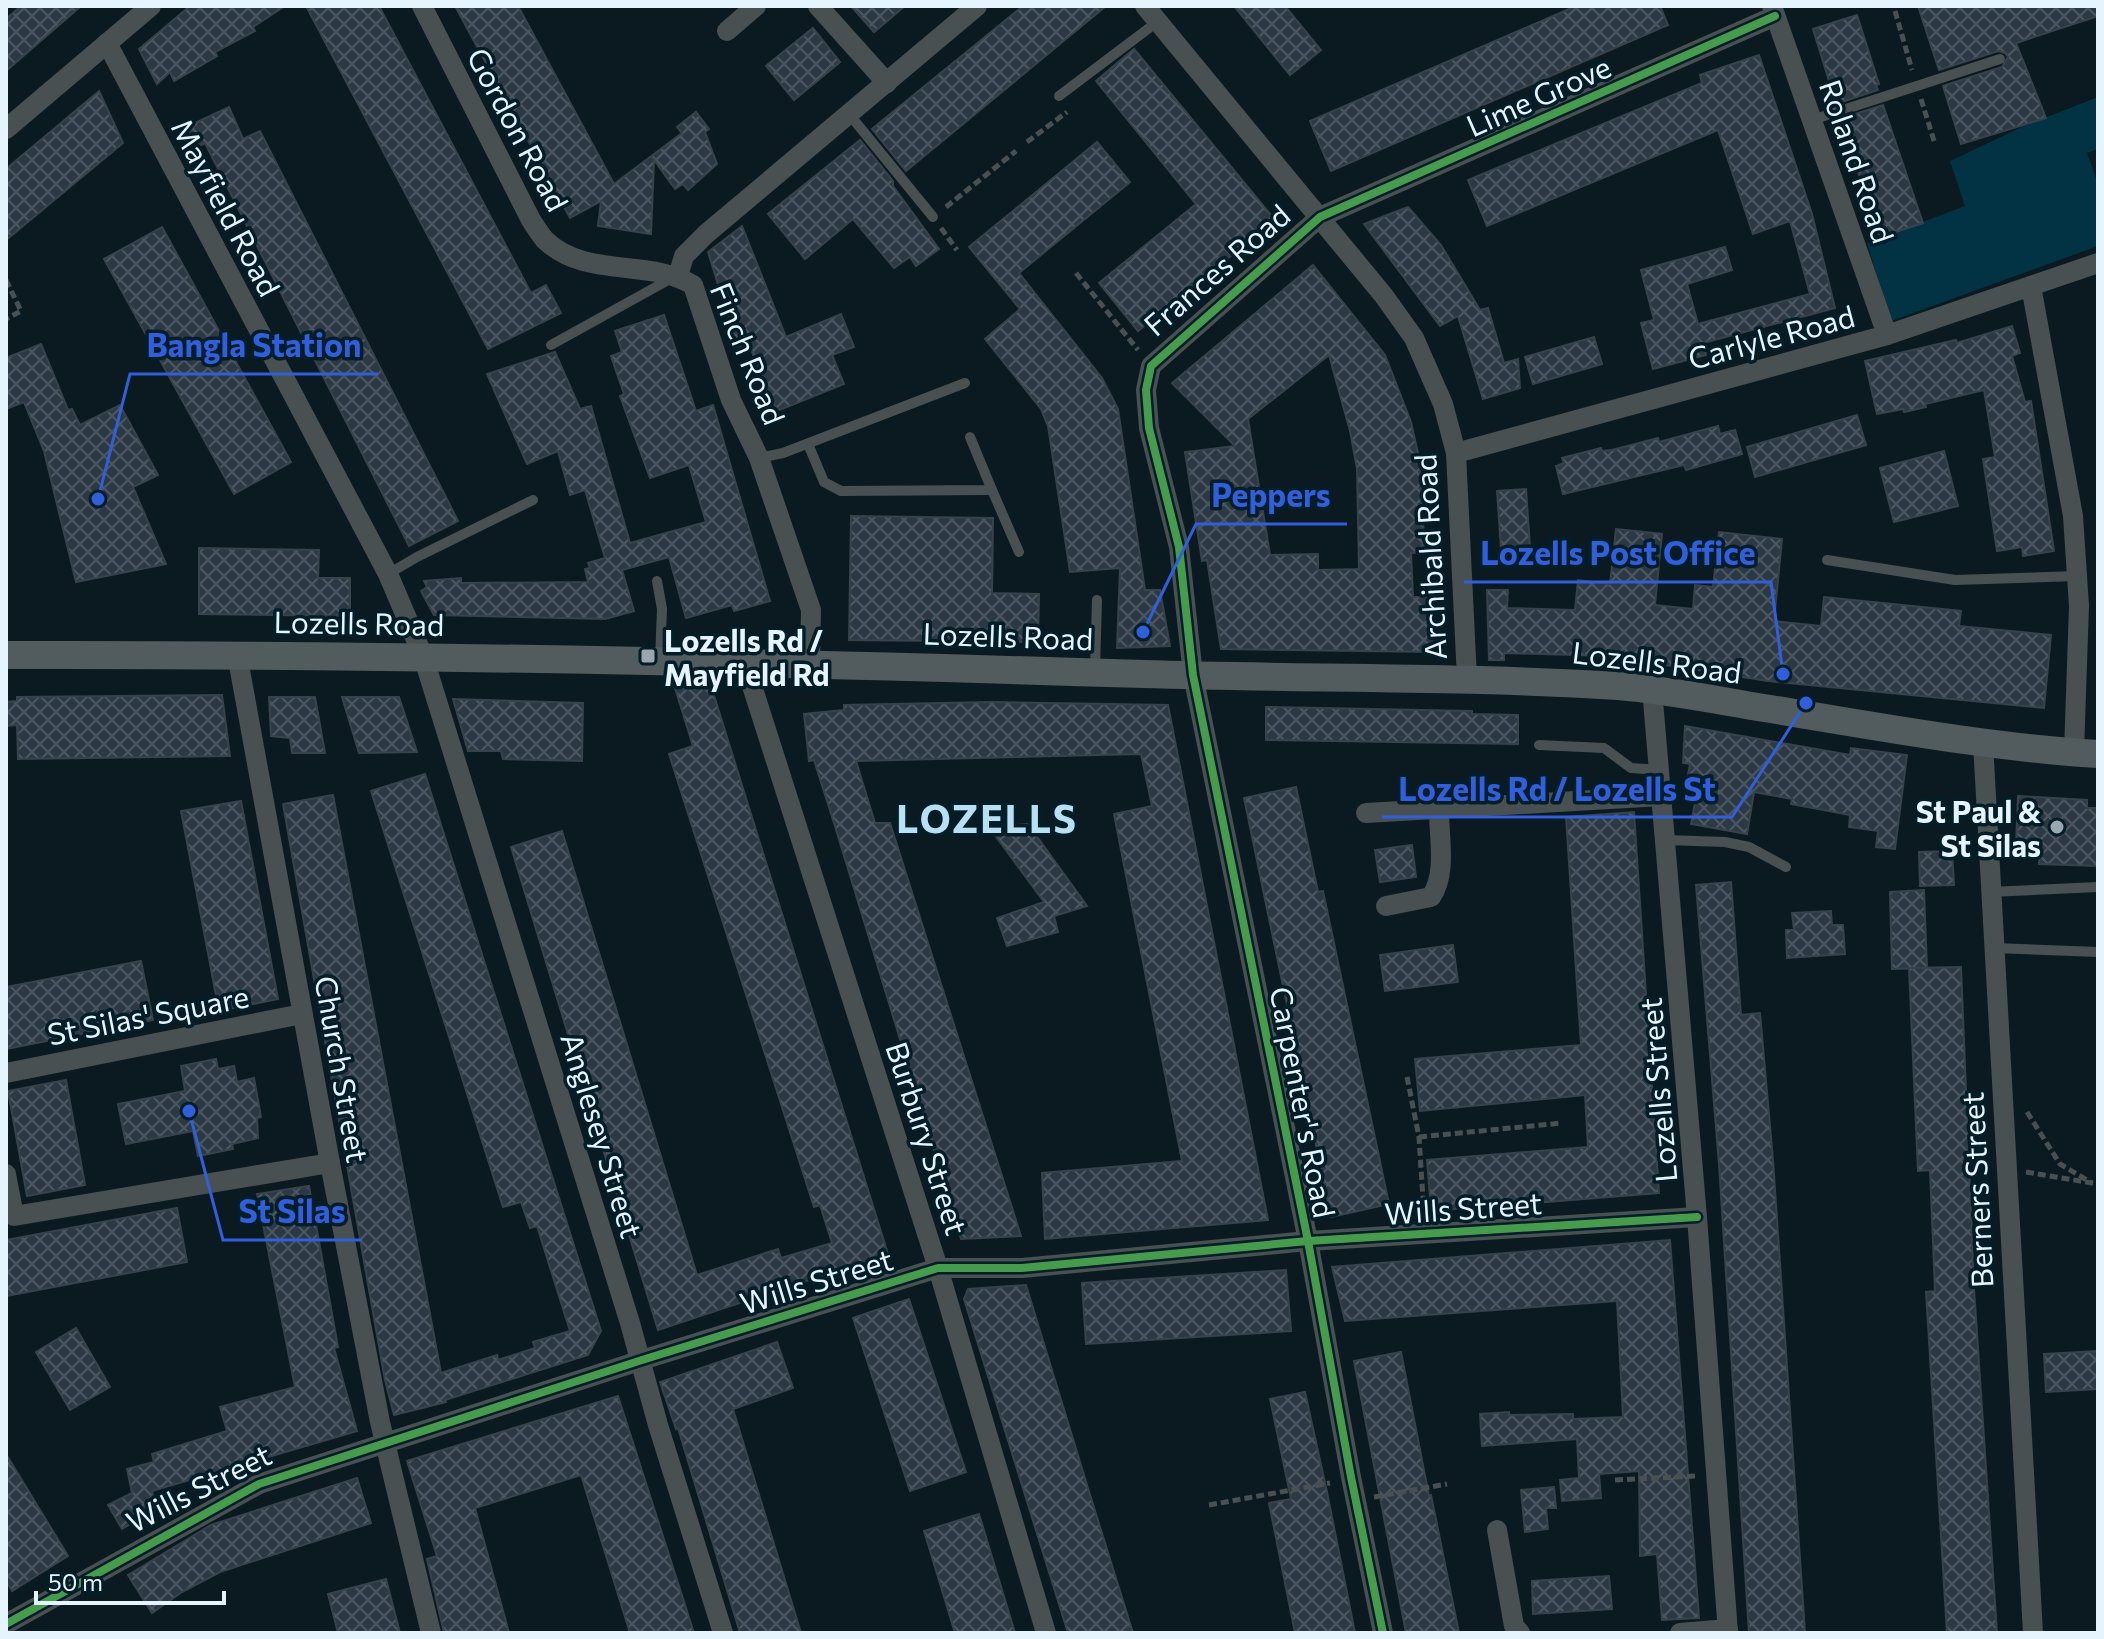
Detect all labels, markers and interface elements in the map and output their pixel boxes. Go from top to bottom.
street label: Gordon Road [460,41,578,217]
street label: Lime Grove [1460,47,1616,143]
street label: Roland Road [1813,74,1903,248]
street label: Mayfield Road [165,112,289,302]
street label: Frances Road [1135,196,1297,342]
street label: Finch Road [704,277,794,429]
street label: Carlyle Road [1684,296,1858,376]
callout: Bangla Station [130,318,378,374]
text: Bangla Station [146,324,362,364]
street label: Archibald Road [1405,453,1453,661]
callout: Peppers [1196,468,1347,524]
text: Peppers [1211,474,1331,514]
callout: Lozells Post Office [1464,526,1771,582]
text: Lozells Post Office [1480,532,1756,572]
street label: Lozells Road [273,602,445,642]
street label: Lozells Road [922,614,1094,656]
place label: Lozells Rd / Mayfield Rd [664,621,830,692]
street label: Lozells Road [1570,632,1744,690]
marker: Lozells Rd / Mayfield Rd [639,647,657,665]
callout: Lozells Rd / Lozells St [1382,761,1732,817]
text: Lozells Rd / Lozells St [1398,768,1716,808]
place label: St Paul & St Silas [1916,792,2041,863]
district label: LOZELLS [896,794,1078,841]
marker: St Paul & St Silas [2048,818,2066,836]
street label: Church Street [308,973,378,1165]
street label: St Silas' Square [44,976,252,1052]
street label: Carpenter's Road [1263,983,1345,1221]
street label: Lozells Street [1631,996,1683,1184]
street label: Anglesey Street [554,1028,652,1242]
street label: Burbury Street [879,1037,977,1239]
street label: Berners Street [1952,1091,2000,1289]
street label: Wills Street [1383,1183,1543,1231]
callout: St Silas [223,1184,362,1240]
text: St Silas [238,1190,346,1230]
street label: Wills Street [735,1239,897,1321]
street label: Wills Street [119,1435,277,1539]
scale bar [36,1555,224,1605]
text: 50 m [48,1567,103,1596]

